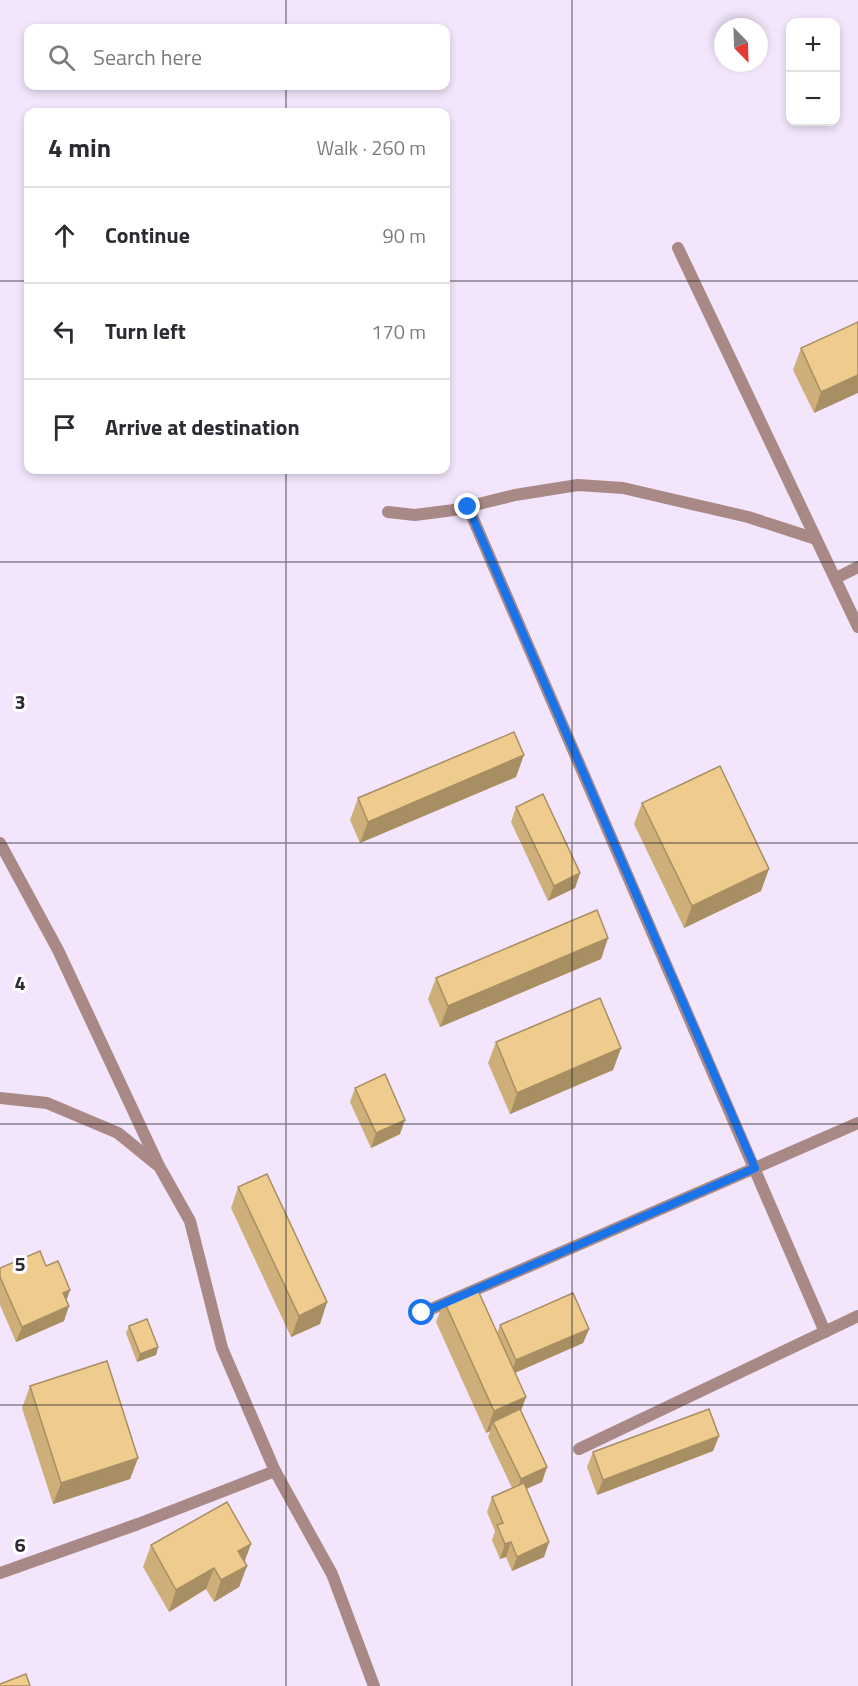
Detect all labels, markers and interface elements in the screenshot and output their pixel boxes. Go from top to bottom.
north arrow [714,18,768,72]
map controls [786,18,840,126]
button: + [786,18,840,72]
search box [24,24,450,90]
text: Search here [93,40,202,74]
icon: search [45,41,78,74]
button: − [786,72,840,126]
text: 4 min [48,128,111,167]
text: Walk · 260 m [317,132,426,163]
text: Continue [105,218,190,252]
icon: ahead [48,219,81,252]
text: 90 m [382,220,426,251]
text: Turn left [105,314,186,348]
icon: left [48,315,81,348]
text: 170 m [371,316,426,347]
text: Arrive at destination [105,410,300,444]
icon: arrive [48,411,81,444]
route end [454,493,480,519]
text: 3 [14,686,26,717]
text: 4 [14,967,26,998]
text: 5 [14,1248,26,1279]
route start [408,1299,434,1325]
text: 6 [14,1529,26,1560]

